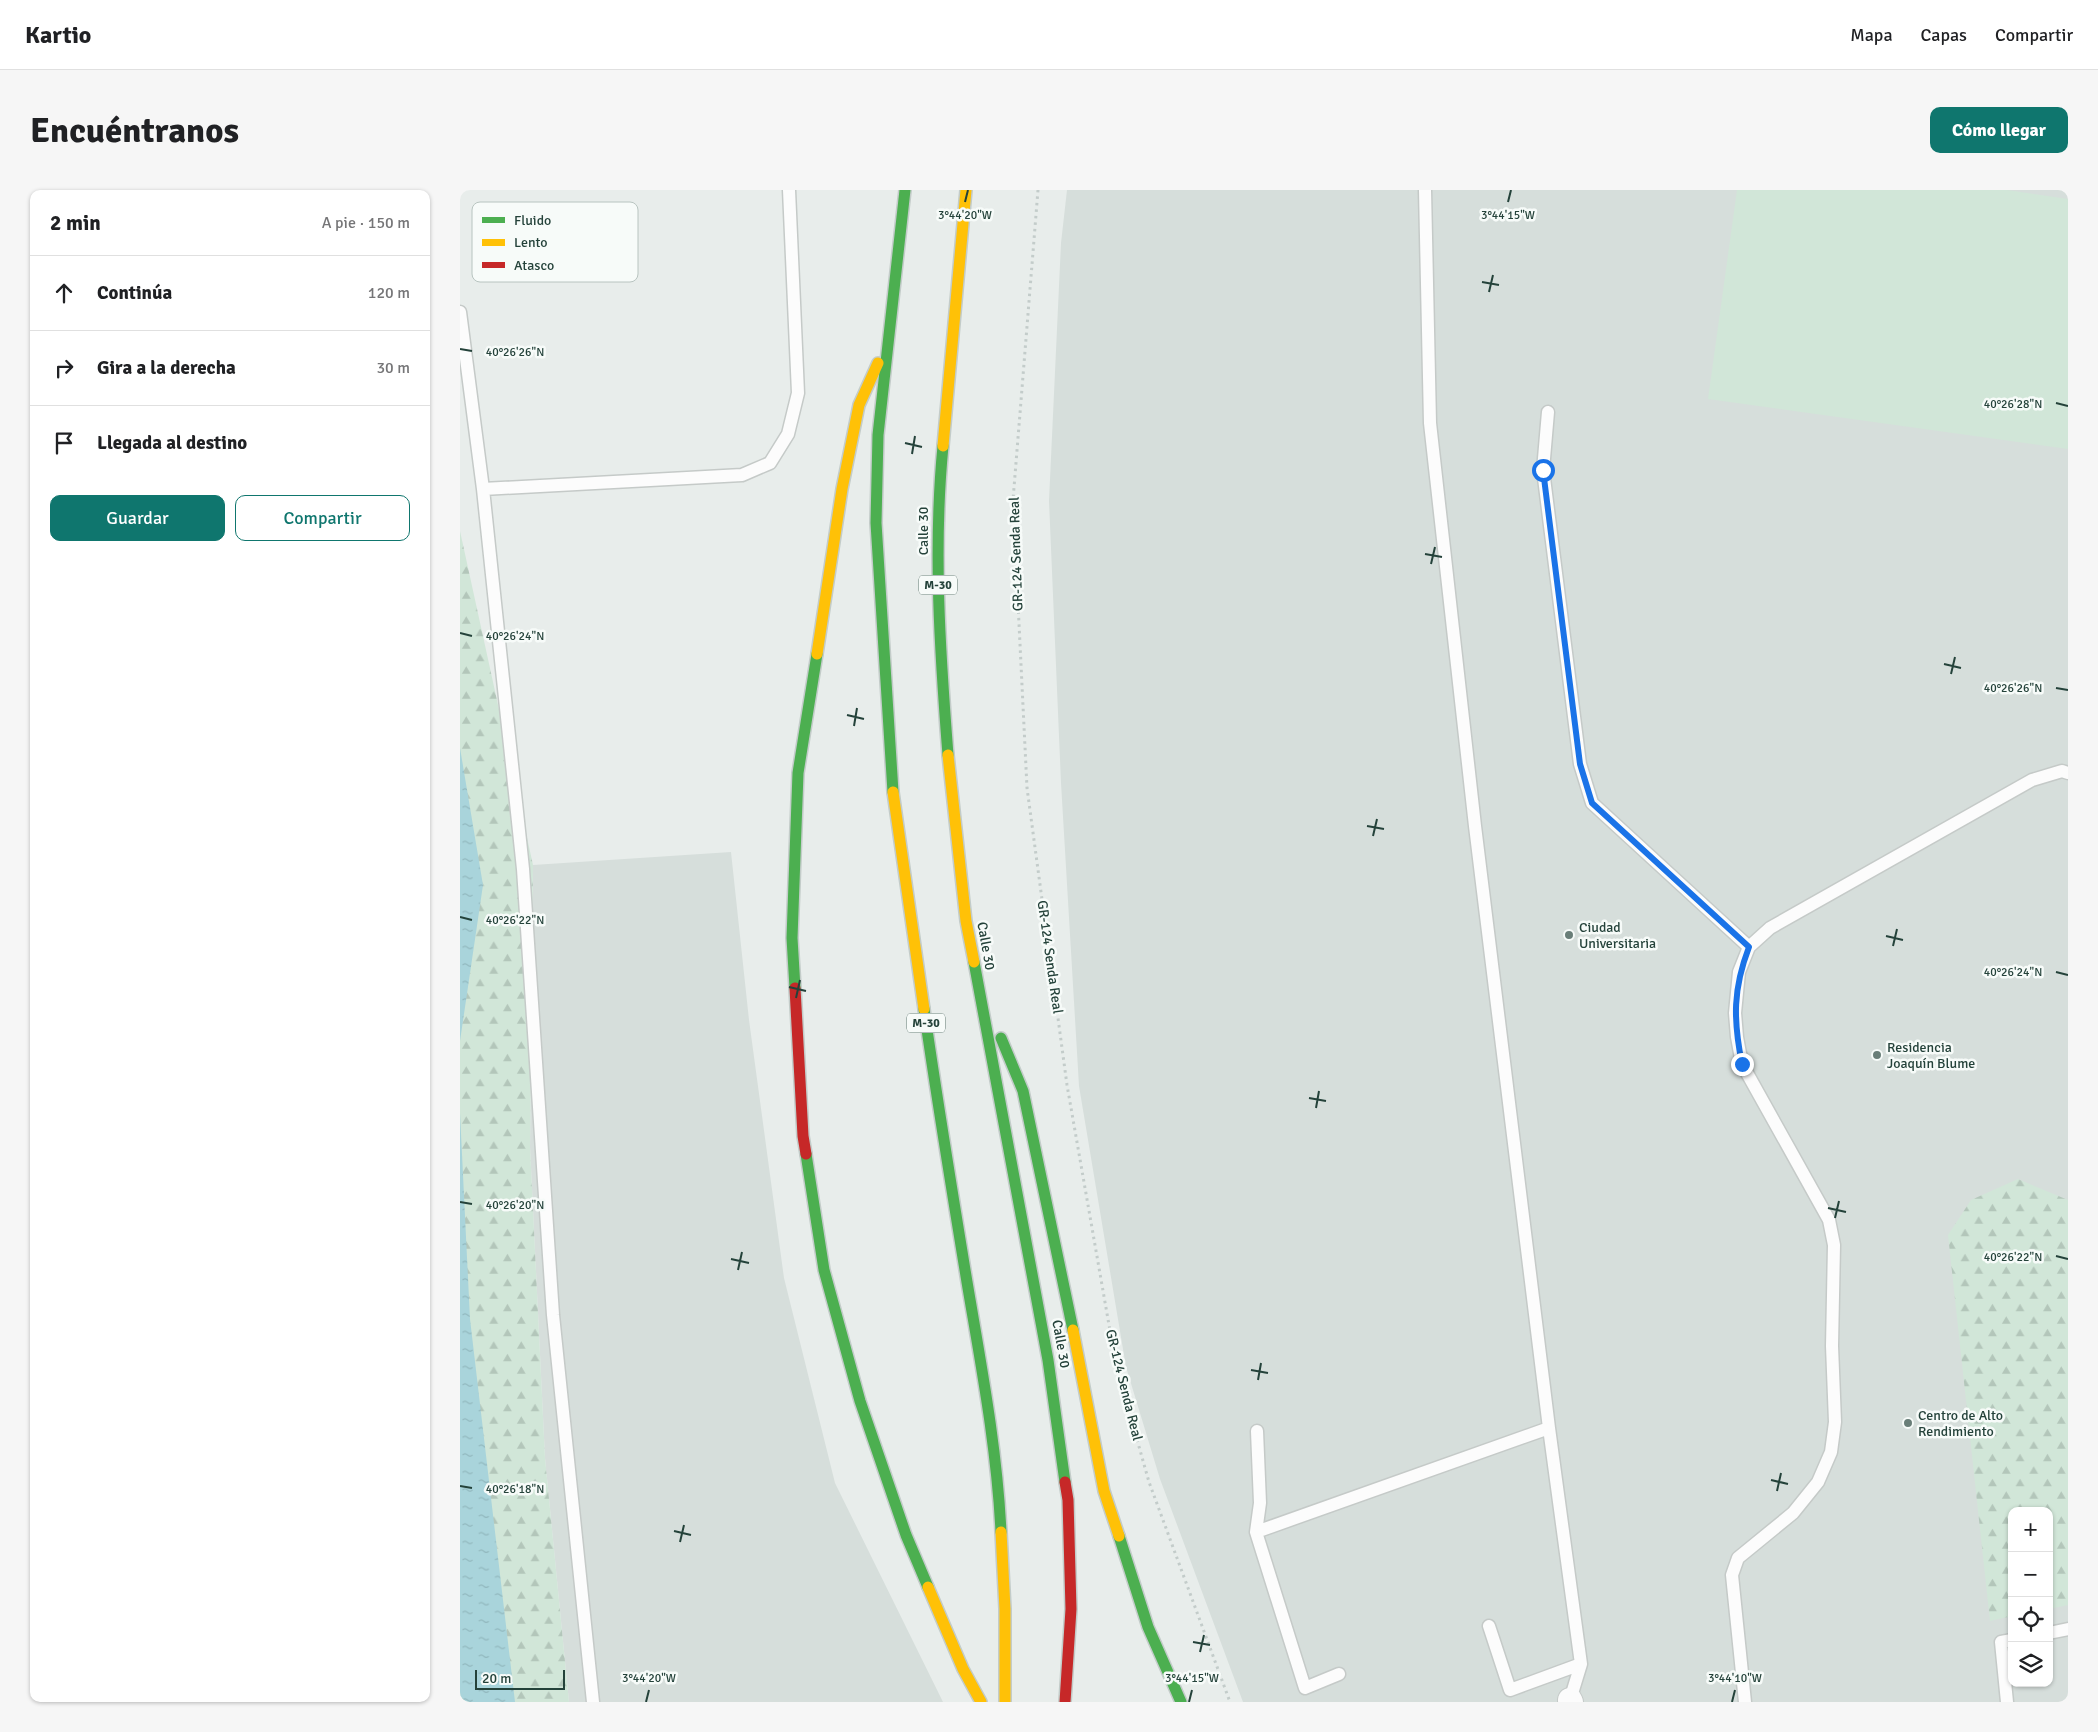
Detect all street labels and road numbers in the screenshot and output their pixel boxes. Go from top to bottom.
street label: GR-124 Senda Real [1006,497,1026,611]
street label: Calle 30 [915,507,932,555]
road number: M-30 [919,576,957,594]
street label: GR-124 Senda Real [1034,899,1066,1015]
street label: Calle 30 [973,921,999,971]
road number: M-30 [907,1014,945,1032]
street label: Calle 30 [1048,1319,1074,1369]
street label: GR-124 Senda Real [1102,1327,1146,1443]

